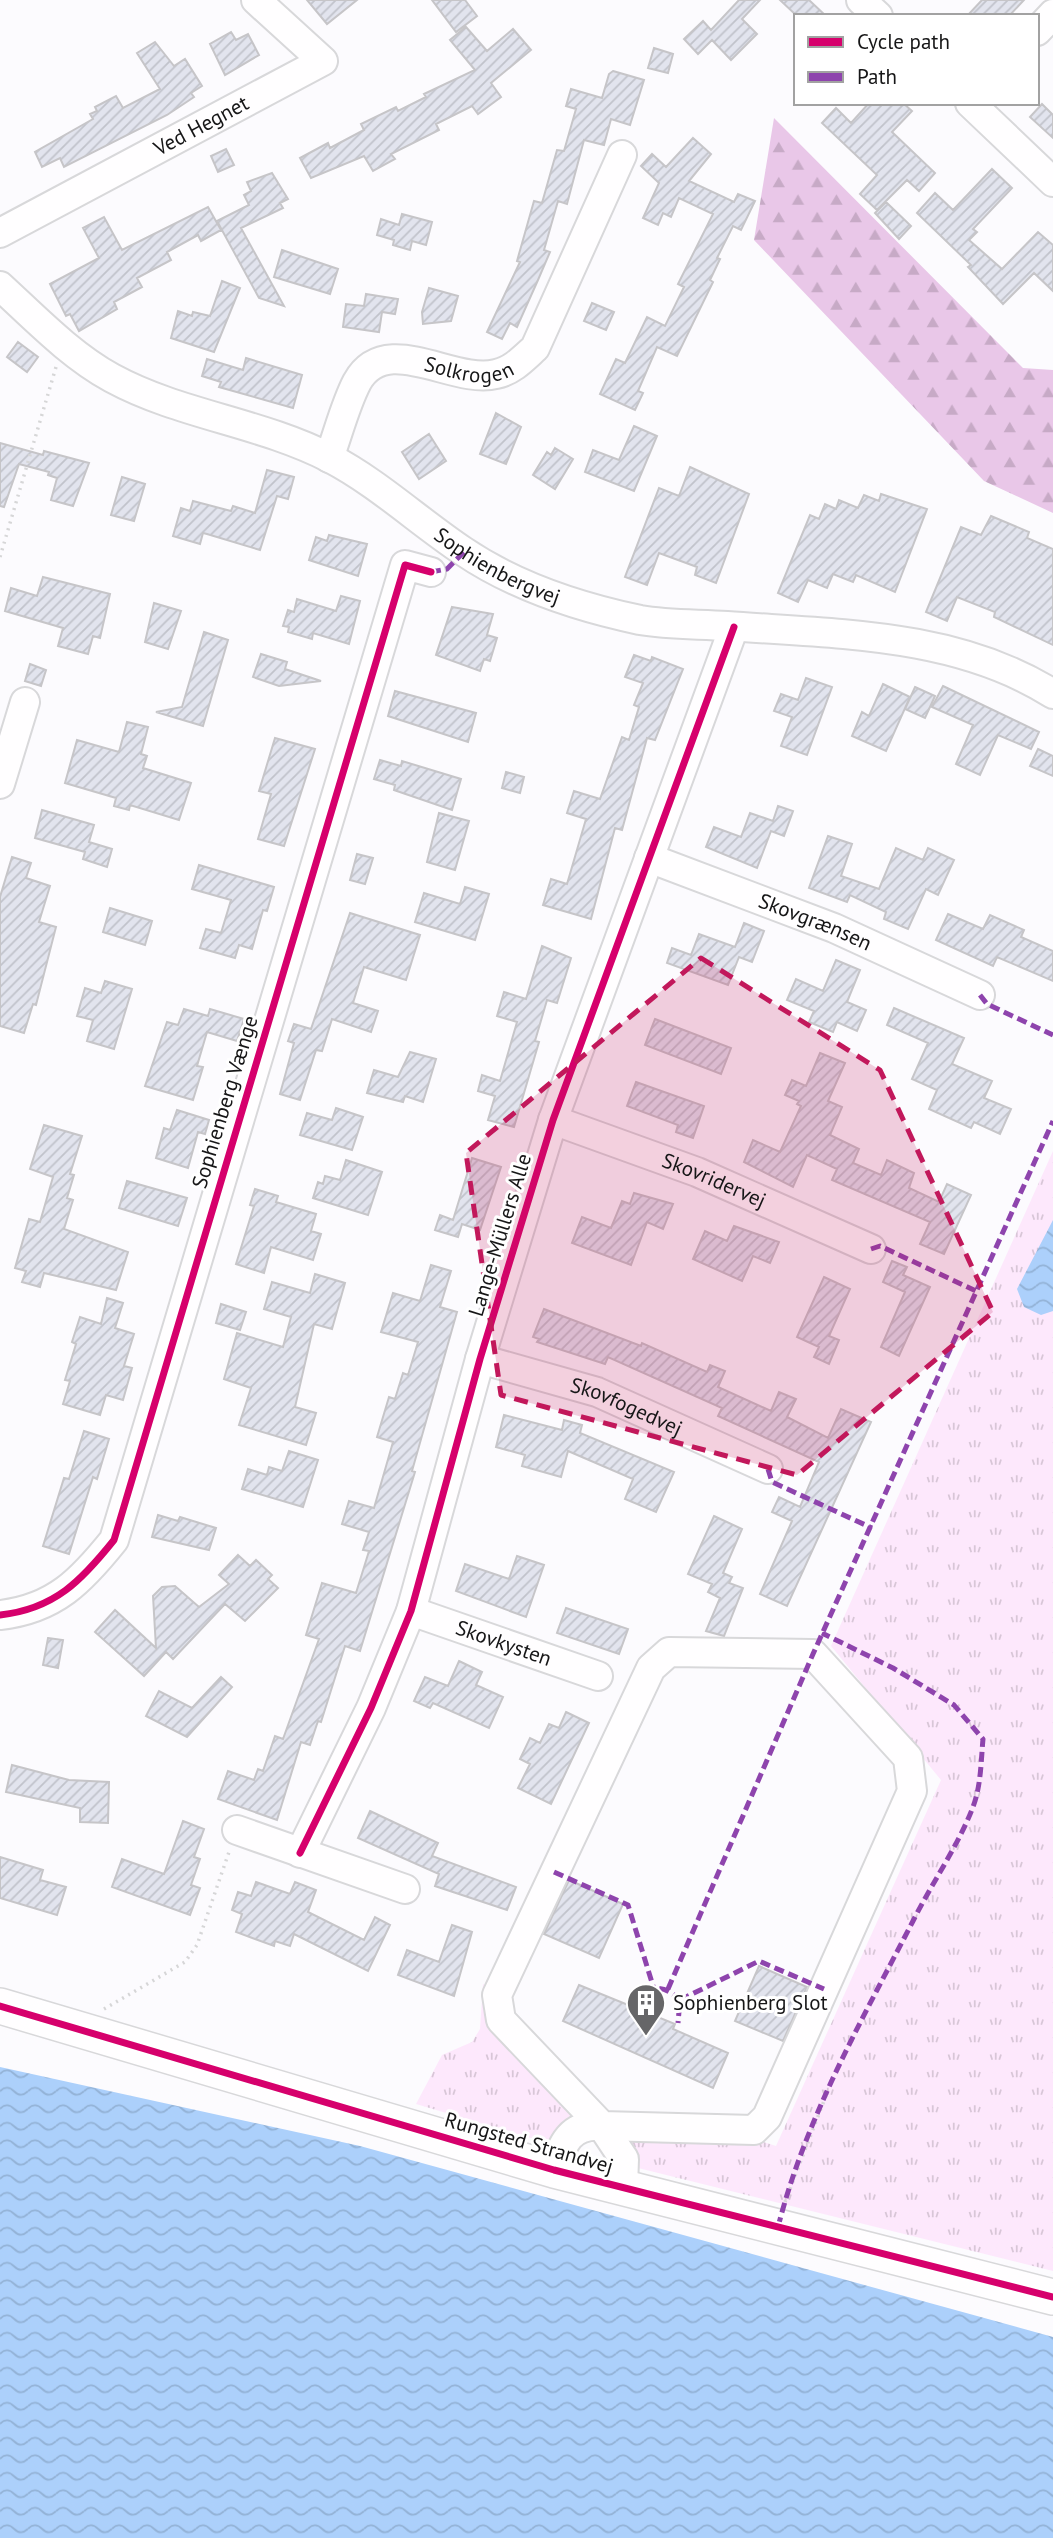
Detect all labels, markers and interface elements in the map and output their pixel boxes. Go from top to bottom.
legend [794,14,1039,105]
text: Cycle path [857,28,950,55]
text: Path [857,63,897,90]
street label: Ved Hegnet [148,89,253,162]
street label: Solkrogen [421,350,518,389]
street label: Sophienbergvej [429,521,564,610]
street label: Skovgrænsen [755,887,876,956]
street label: Sophienberg Vænge [185,1012,264,1192]
street label: Skovridervej [659,1147,770,1214]
street label: Lange-Müllers Alle [462,1150,537,1320]
street label: Skovfogedvej [567,1371,687,1442]
street label: Skovkysten [452,1614,555,1672]
building icon: Sophienberg Slot [625,1982,667,2037]
place label: Sophienberg Slot [673,1989,828,2016]
street label: Rungsted Strandvej [442,2105,617,2180]

